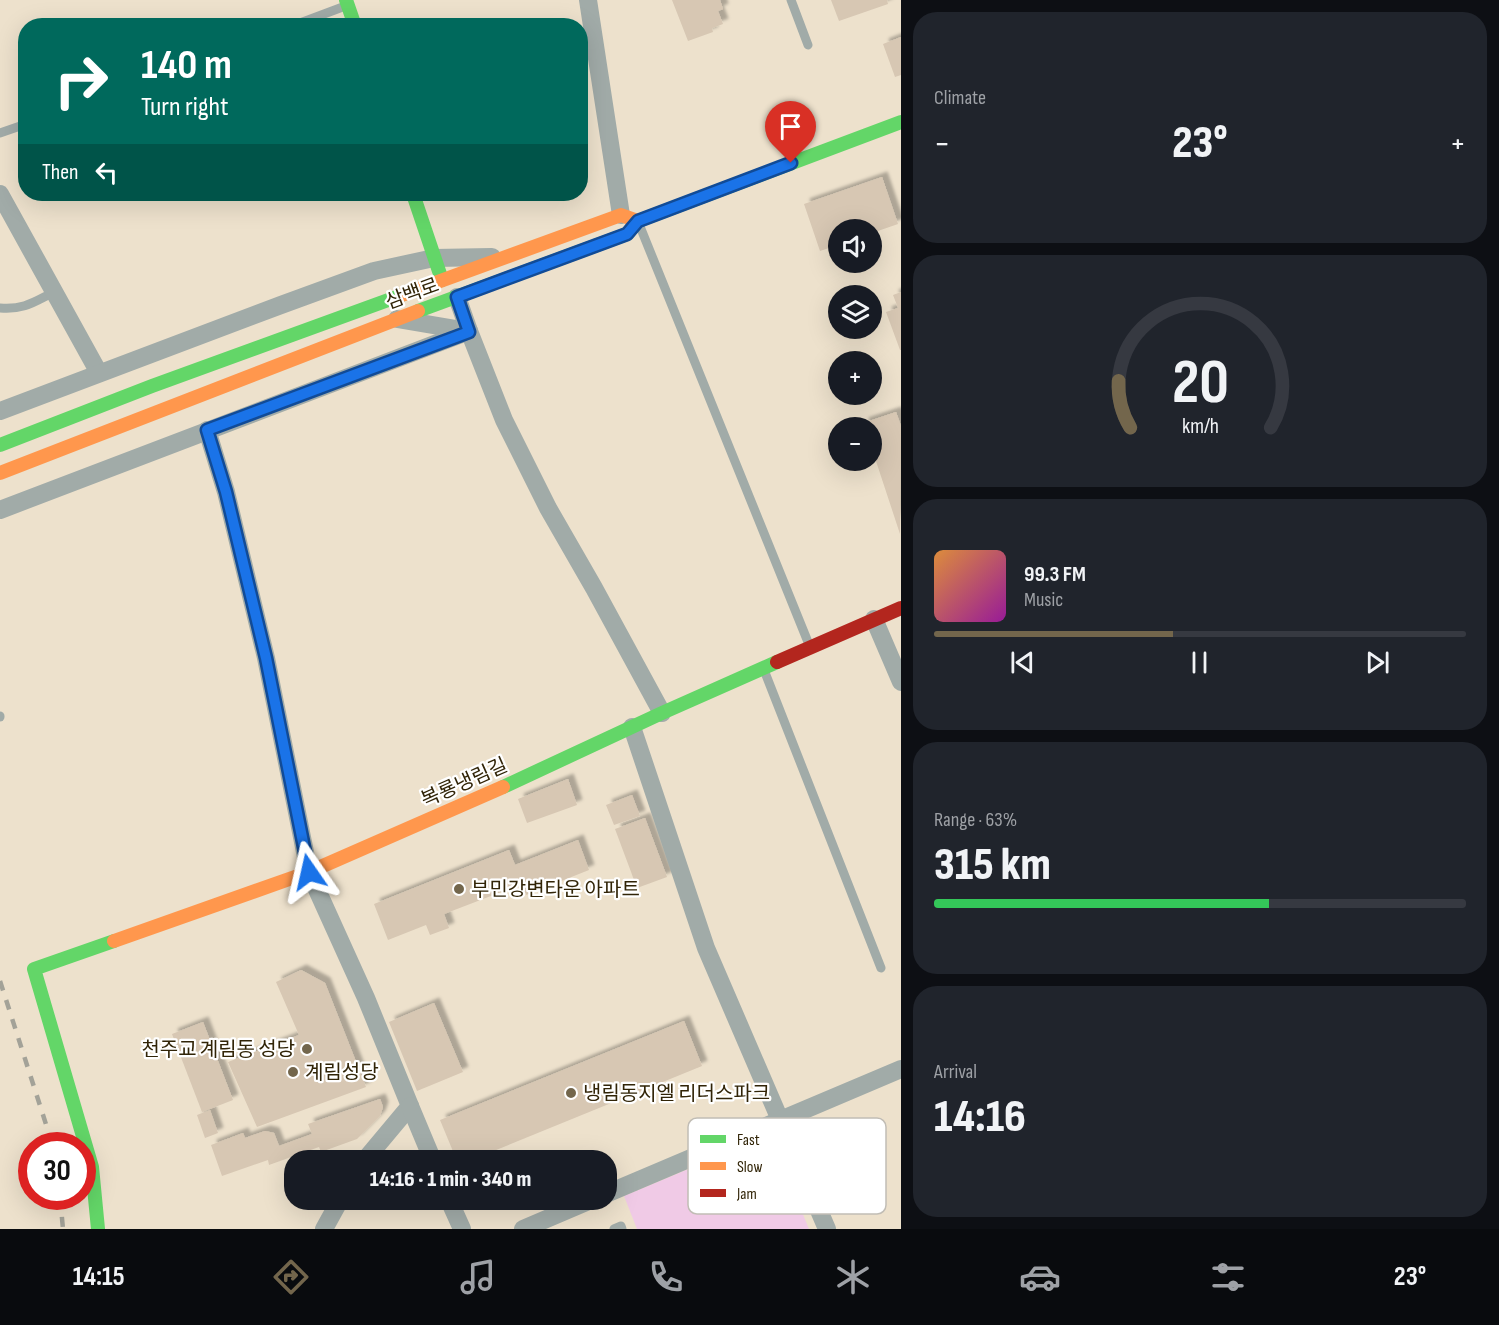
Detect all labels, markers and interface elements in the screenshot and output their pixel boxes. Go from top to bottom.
text: 140 m [141,40,232,91]
icon: right [42,42,120,120]
text: Climate [934,86,986,110]
text: Turn right [141,91,228,123]
pin [765,101,816,163]
icon: arrive [774,110,807,143]
text: 23° [1172,116,1228,171]
text: − [934,124,950,164]
text: + [1450,124,1466,164]
icon: left [90,156,123,189]
text: Then [42,159,78,186]
map controls [828,219,882,471]
button: sound [828,219,882,273]
street label: 삼백로 [382,273,442,315]
button: layers [828,285,882,339]
text: 20 [1171,346,1229,421]
button: + [828,351,882,405]
text: km/h [1181,415,1219,440]
button: − [828,417,882,471]
text: 99.3 FM [1024,561,1086,588]
text: Music [1024,588,1063,612]
icon: previous [1006,646,1039,679]
icon: pause [1183,646,1216,679]
icon: next [1361,646,1394,679]
street label: 복룡냉림길 [418,753,511,813]
text: Range · 63% [934,808,1017,832]
text: 315 km [934,838,1051,893]
position arrow [277,840,341,904]
place label: 부민강변타운 아파트 [471,878,640,902]
marker: 부민강변타운 아파트 [452,882,466,896]
place label: 천주교 계림동 성당 [141,1038,295,1062]
marker: 천주교 계림동 성당 [300,1042,314,1056]
text: Arrival [934,1060,977,1084]
place label: 계림성당 [305,1061,379,1085]
marker: 계림성당 [286,1065,300,1079]
place label: 냉림동지엘 리더스파크 [583,1082,770,1106]
marker: 냉림동지엘 리더스파크 [564,1086,578,1100]
text: 14:16 [934,1090,1026,1145]
legend [688,1118,886,1214]
text: Fast [737,1131,760,1150]
speed limit sign: 30 [18,1132,96,1210]
text: Slow [737,1158,762,1177]
text: 14:16 · 1 min · 340 m [370,1166,531,1193]
text: Jam [736,1185,757,1204]
icon: directions [270,1256,312,1298]
icon: music [457,1256,499,1298]
icon: phone [645,1256,687,1298]
icon: climate [832,1256,874,1298]
icon: car [1019,1256,1061,1298]
icon: filters [1207,1256,1249,1298]
text: 14:15 [73,1261,125,1293]
text: 23° [1394,1261,1426,1293]

